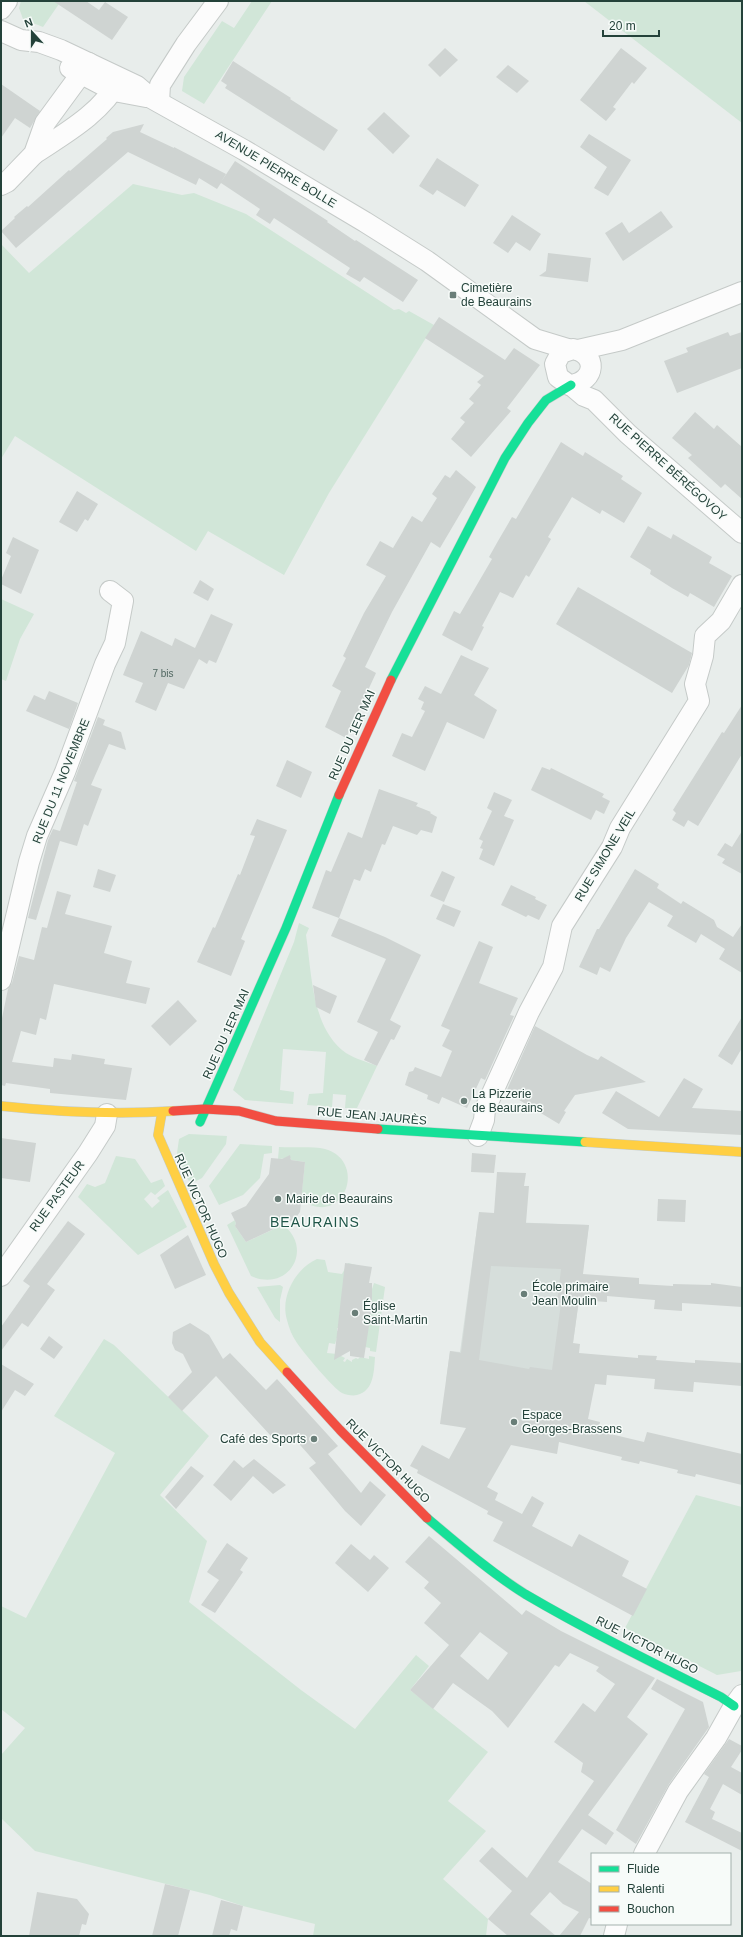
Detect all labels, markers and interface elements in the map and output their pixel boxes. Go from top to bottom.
north arrow [12,12,52,52]
scale bar [603,12,659,38]
text: N [23,16,34,30]
text: 20 m [609,19,636,33]
street label: AVENUE PIERRE BOLLE [213,127,339,211]
place label: Cimetière de Beaurains [461,281,532,309]
marker: Cimetière de Beaurains [448,290,458,300]
street label: RUE PIERRE BÉRÉGOVOY [606,410,730,524]
house number: 7 bis [152,668,174,679]
street label: RUE DU 1ER MAI [326,688,378,782]
street label: RUE DU 11 NOVEMBRE [29,716,93,846]
street label: RUE SIMONE VEIL [572,806,638,904]
street label: RUE DU 1ER MAI [200,987,252,1081]
place label: La Pizzerie de Beaurains [472,1087,543,1115]
marker: La Pizzerie de Beaurains [459,1096,469,1106]
street label: RUE JEAN JAURÈS [317,1103,428,1128]
street label: RUE VICTOR HUGO [172,1151,230,1261]
street label: RUE PASTEUR [27,1157,88,1234]
place label: Mairie de Beaurains [286,1192,393,1206]
marker: Mairie de Beaurains [273,1194,283,1204]
district label: BEAURAINS [270,1214,360,1230]
place label: École primaire Jean Moulin [532,1279,609,1308]
marker: École primaire Jean Moulin [519,1289,529,1299]
place label: Église Saint-Martin [363,1298,428,1327]
marker: Église Saint-Martin [350,1308,360,1318]
place label: Espace Georges-Brassens [522,1408,622,1436]
street label: RUE VICTOR HUGO [343,1416,433,1506]
marker: Espace Georges-Brassens [509,1417,519,1427]
place label: Café des Sports [220,1432,306,1446]
marker: Café des Sports [309,1434,319,1444]
street label: RUE VICTOR HUGO [593,1613,701,1677]
legend [591,1853,731,1925]
text: Fluide [627,1862,660,1876]
text: Ralenti [627,1882,664,1896]
text: Bouchon [627,1902,674,1916]

